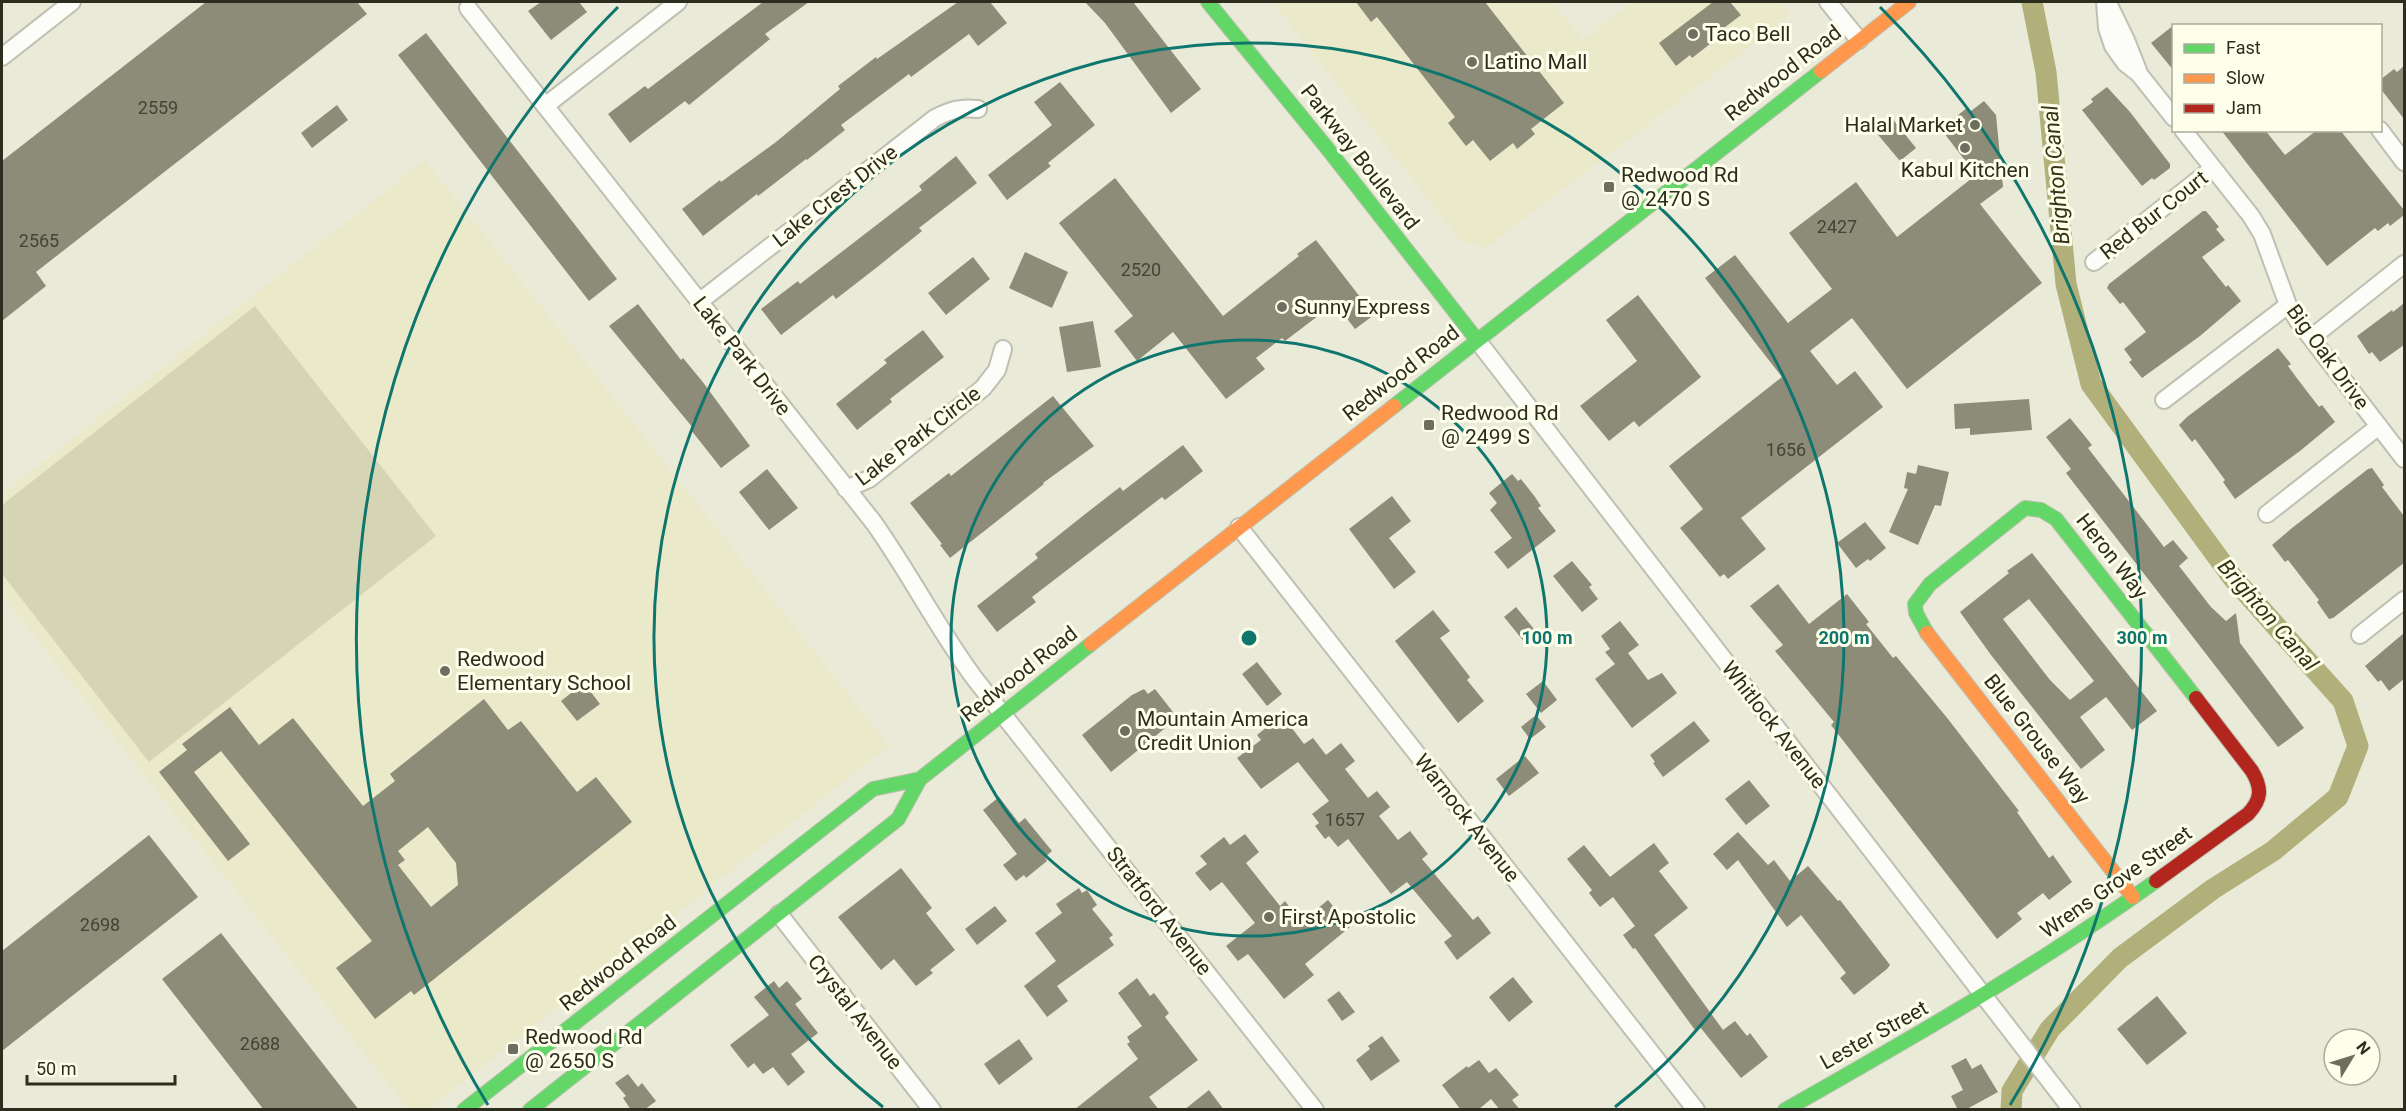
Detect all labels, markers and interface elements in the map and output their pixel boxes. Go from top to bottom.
street label: Redwood Road [1720,20,1846,126]
place label: Taco Bell [1705,22,1790,46]
legend [2172,24,2382,132]
marker: Taco Bell [1686,27,1700,41]
text: Fast [2226,37,2261,58]
place label: Latino Mall [1484,50,1587,74]
marker: Latino Mall [1465,55,1479,69]
text: Slow [2226,67,2265,88]
street label: Parkway Boulevard [1296,80,1424,234]
house number: 2559 [138,97,178,118]
text: Jam [2226,97,2262,118]
water label: Brighton Canal [2037,104,2075,246]
place label: Halal Market [1844,113,1963,137]
marker: Halal Market [1968,118,1982,132]
street label: Lake Crest Drive [768,140,902,252]
marker: Kabul Kitchen [1958,141,1972,155]
place label: Kabul Kitchen [1901,158,2029,182]
place label: Redwood Rd @ 2470 S [1621,163,1739,211]
street label: Red Bur Court [2095,165,2213,264]
marker: Redwood Rd @ 2470 S [1602,180,1616,194]
house number: 2427 [1817,216,1857,237]
house number: 2565 [19,230,59,251]
house number: 2520 [1121,259,1161,280]
street label: Lake Park Drive [688,292,796,420]
place label: Sunny Express [1294,295,1430,319]
marker: Sunny Express [1275,300,1289,314]
street label: Big Oak Drive [2282,300,2374,414]
street label: Redwood Road [1338,320,1464,426]
street label: Lake Park Circle [851,381,985,491]
place label: Redwood Rd @ 2499 S [1441,401,1559,449]
marker: Redwood Rd @ 2499 S [1422,418,1436,432]
house number: 1656 [1766,439,1806,460]
street label: Heron Way [2071,509,2153,603]
water label: Brighton Canal [2213,554,2324,677]
street label: Redwood Road [956,621,1082,727]
text: 100 m [1521,627,1573,648]
text: 200 m [1818,627,1870,648]
text: 300 m [2116,627,2168,648]
centre of rings [1239,628,1259,648]
place label: Redwood Elementary School [457,647,631,695]
street label: Whitlock Avenue [1717,657,1831,793]
marker: Redwood Elementary School [438,664,452,678]
street label: Blue Grouse Way [1979,670,2095,809]
place label: Mountain America Credit Union [1137,707,1309,755]
marker: Mountain America Credit Union [1118,724,1132,738]
street label: Warnock Avenue [1410,749,1524,887]
house number: 1657 [1325,809,1365,830]
street label: Wrens Grove Street [2036,821,2196,943]
street label: Stratford Avenue [1101,842,1217,980]
place label: First Apostolic [1281,905,1416,929]
street label: Redwood Road [555,910,681,1016]
marker: First Apostolic [1262,910,1276,924]
house number: 2698 [80,914,120,935]
street label: Crystal Avenue [803,950,907,1074]
street label: Lester Street [1816,996,1932,1074]
place label: Redwood Rd @ 2650 S [525,1025,643,1073]
north arrow [2322,1027,2382,1087]
house number: 2688 [240,1033,280,1054]
text: N [2352,1038,2374,1058]
marker: Redwood Rd @ 2650 S [506,1042,520,1056]
scale bar [27,1048,176,1086]
text: 50 m [36,1058,76,1079]

